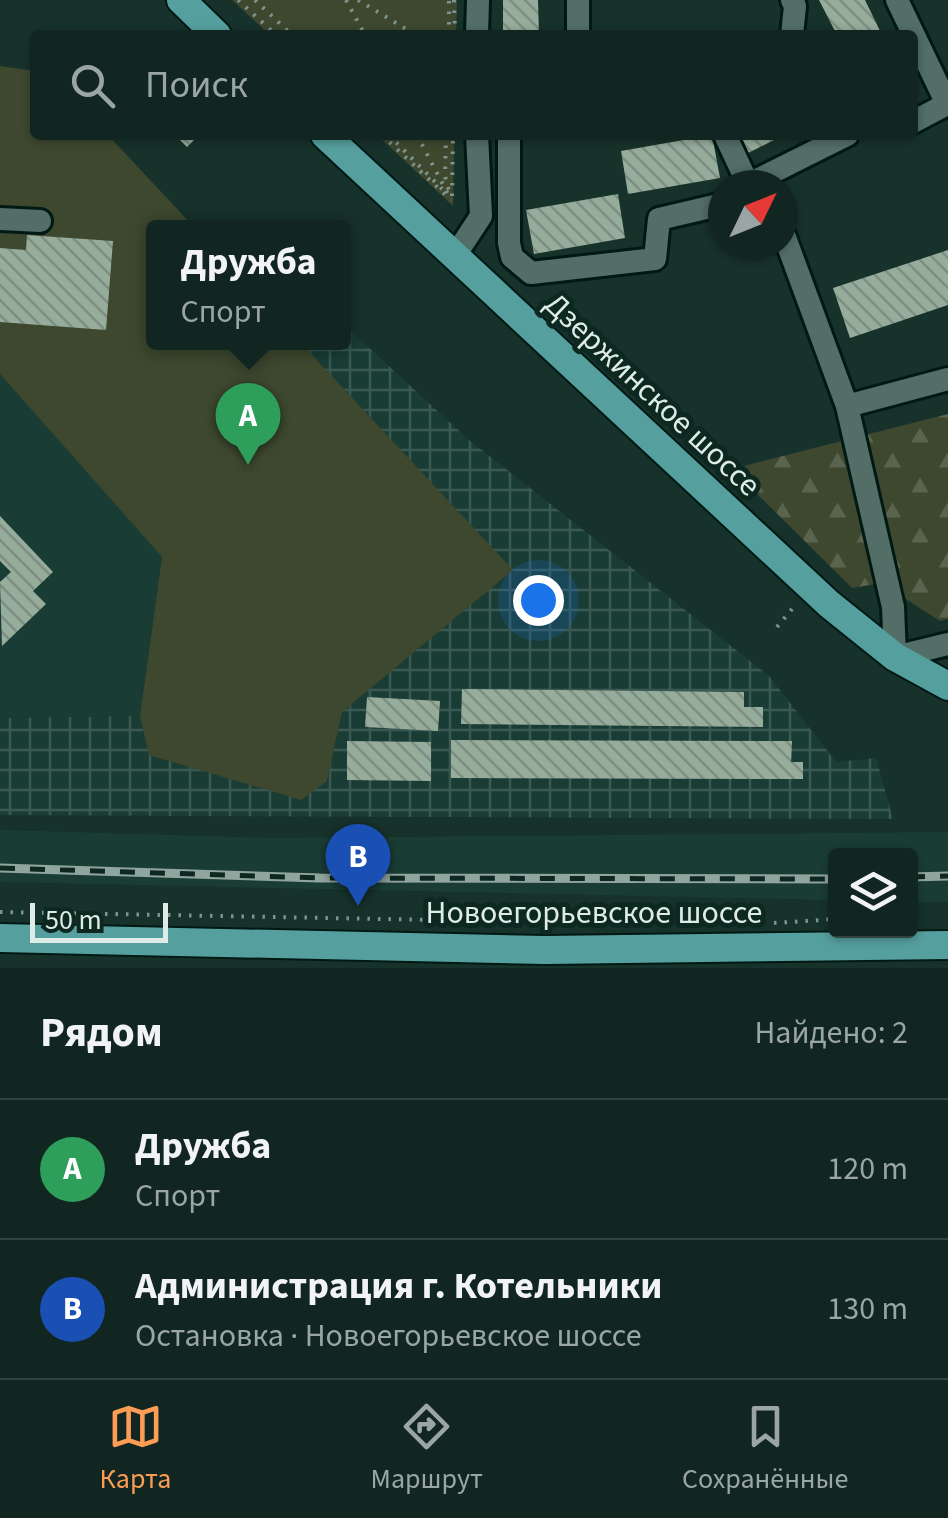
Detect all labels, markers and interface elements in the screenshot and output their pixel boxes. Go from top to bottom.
search box [30,30,918,140]
icon: search [65,58,120,113]
text: Поиск [145,58,248,112]
north arrow [708,170,798,260]
popup [146,220,351,350]
text: Дружба [180,235,317,289]
street label: Дзержинское шоссе [534,282,771,507]
text: Спорт [180,289,266,335]
pin: A [216,382,280,465]
your location [513,575,564,626]
pin: B [326,824,390,906]
map controls [828,848,918,938]
button: layers [828,848,918,938]
street label: Новоегорьевское шоссе [426,890,762,936]
scale bar [30,898,168,943]
text: 50 m [45,900,102,940]
text: Рядом [40,1003,163,1063]
text: Найдено: 2 [754,1010,908,1056]
text: Дружба [135,1119,271,1173]
text: A [63,1146,82,1192]
text: 120 m [827,1146,908,1192]
text: Спорт [135,1173,220,1219]
text: Администрация г. Котельники [135,1259,663,1313]
text: B [63,1286,82,1332]
text: 130 m [827,1286,908,1332]
text: Остановка · Новоегорьевское шоссе [135,1313,642,1359]
tab: Карта [100,1399,171,1499]
tab: Маршрут [371,1399,483,1499]
tab: Сохранённые [682,1399,848,1499]

